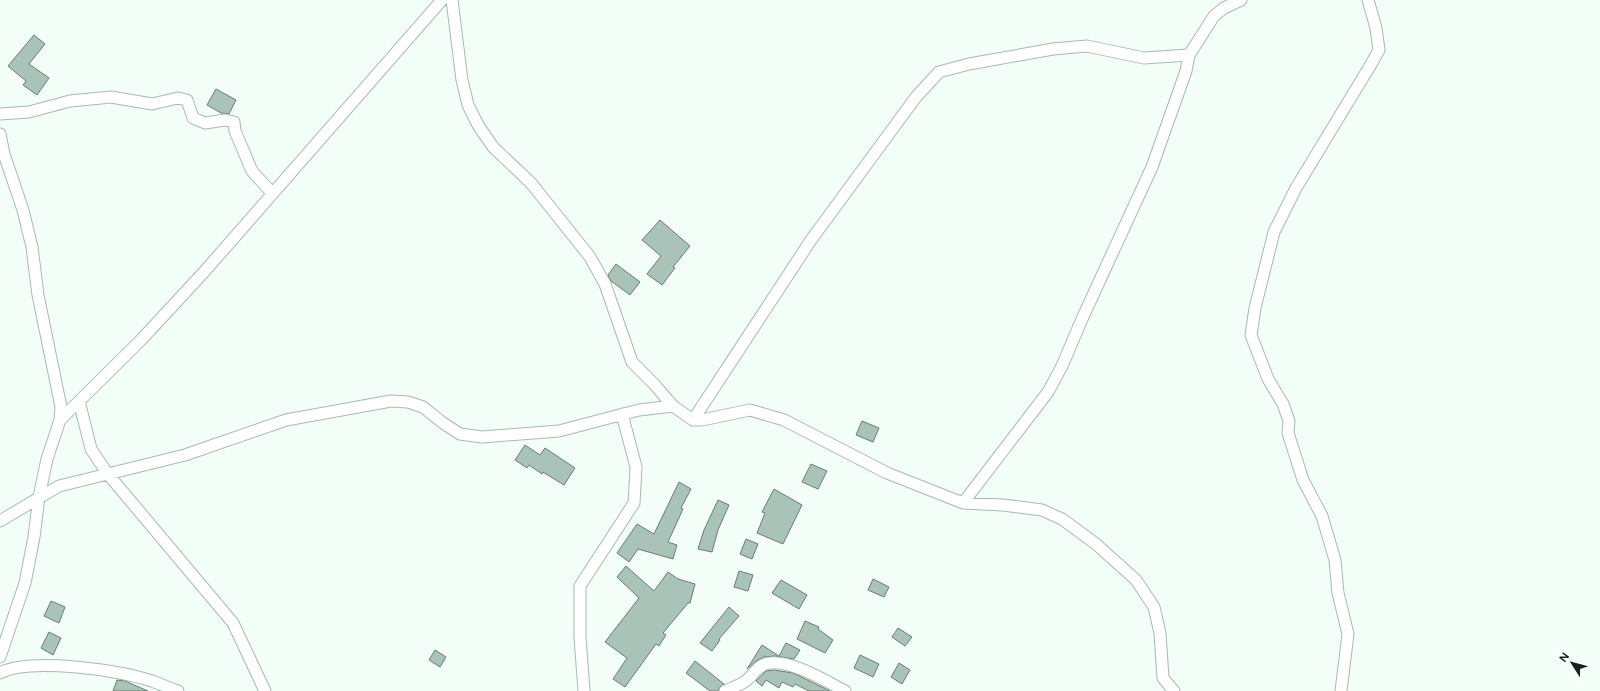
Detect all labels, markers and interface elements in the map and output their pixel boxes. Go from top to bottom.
north arrow [1552,643,1592,683]
text: N [1557,650,1572,665]

